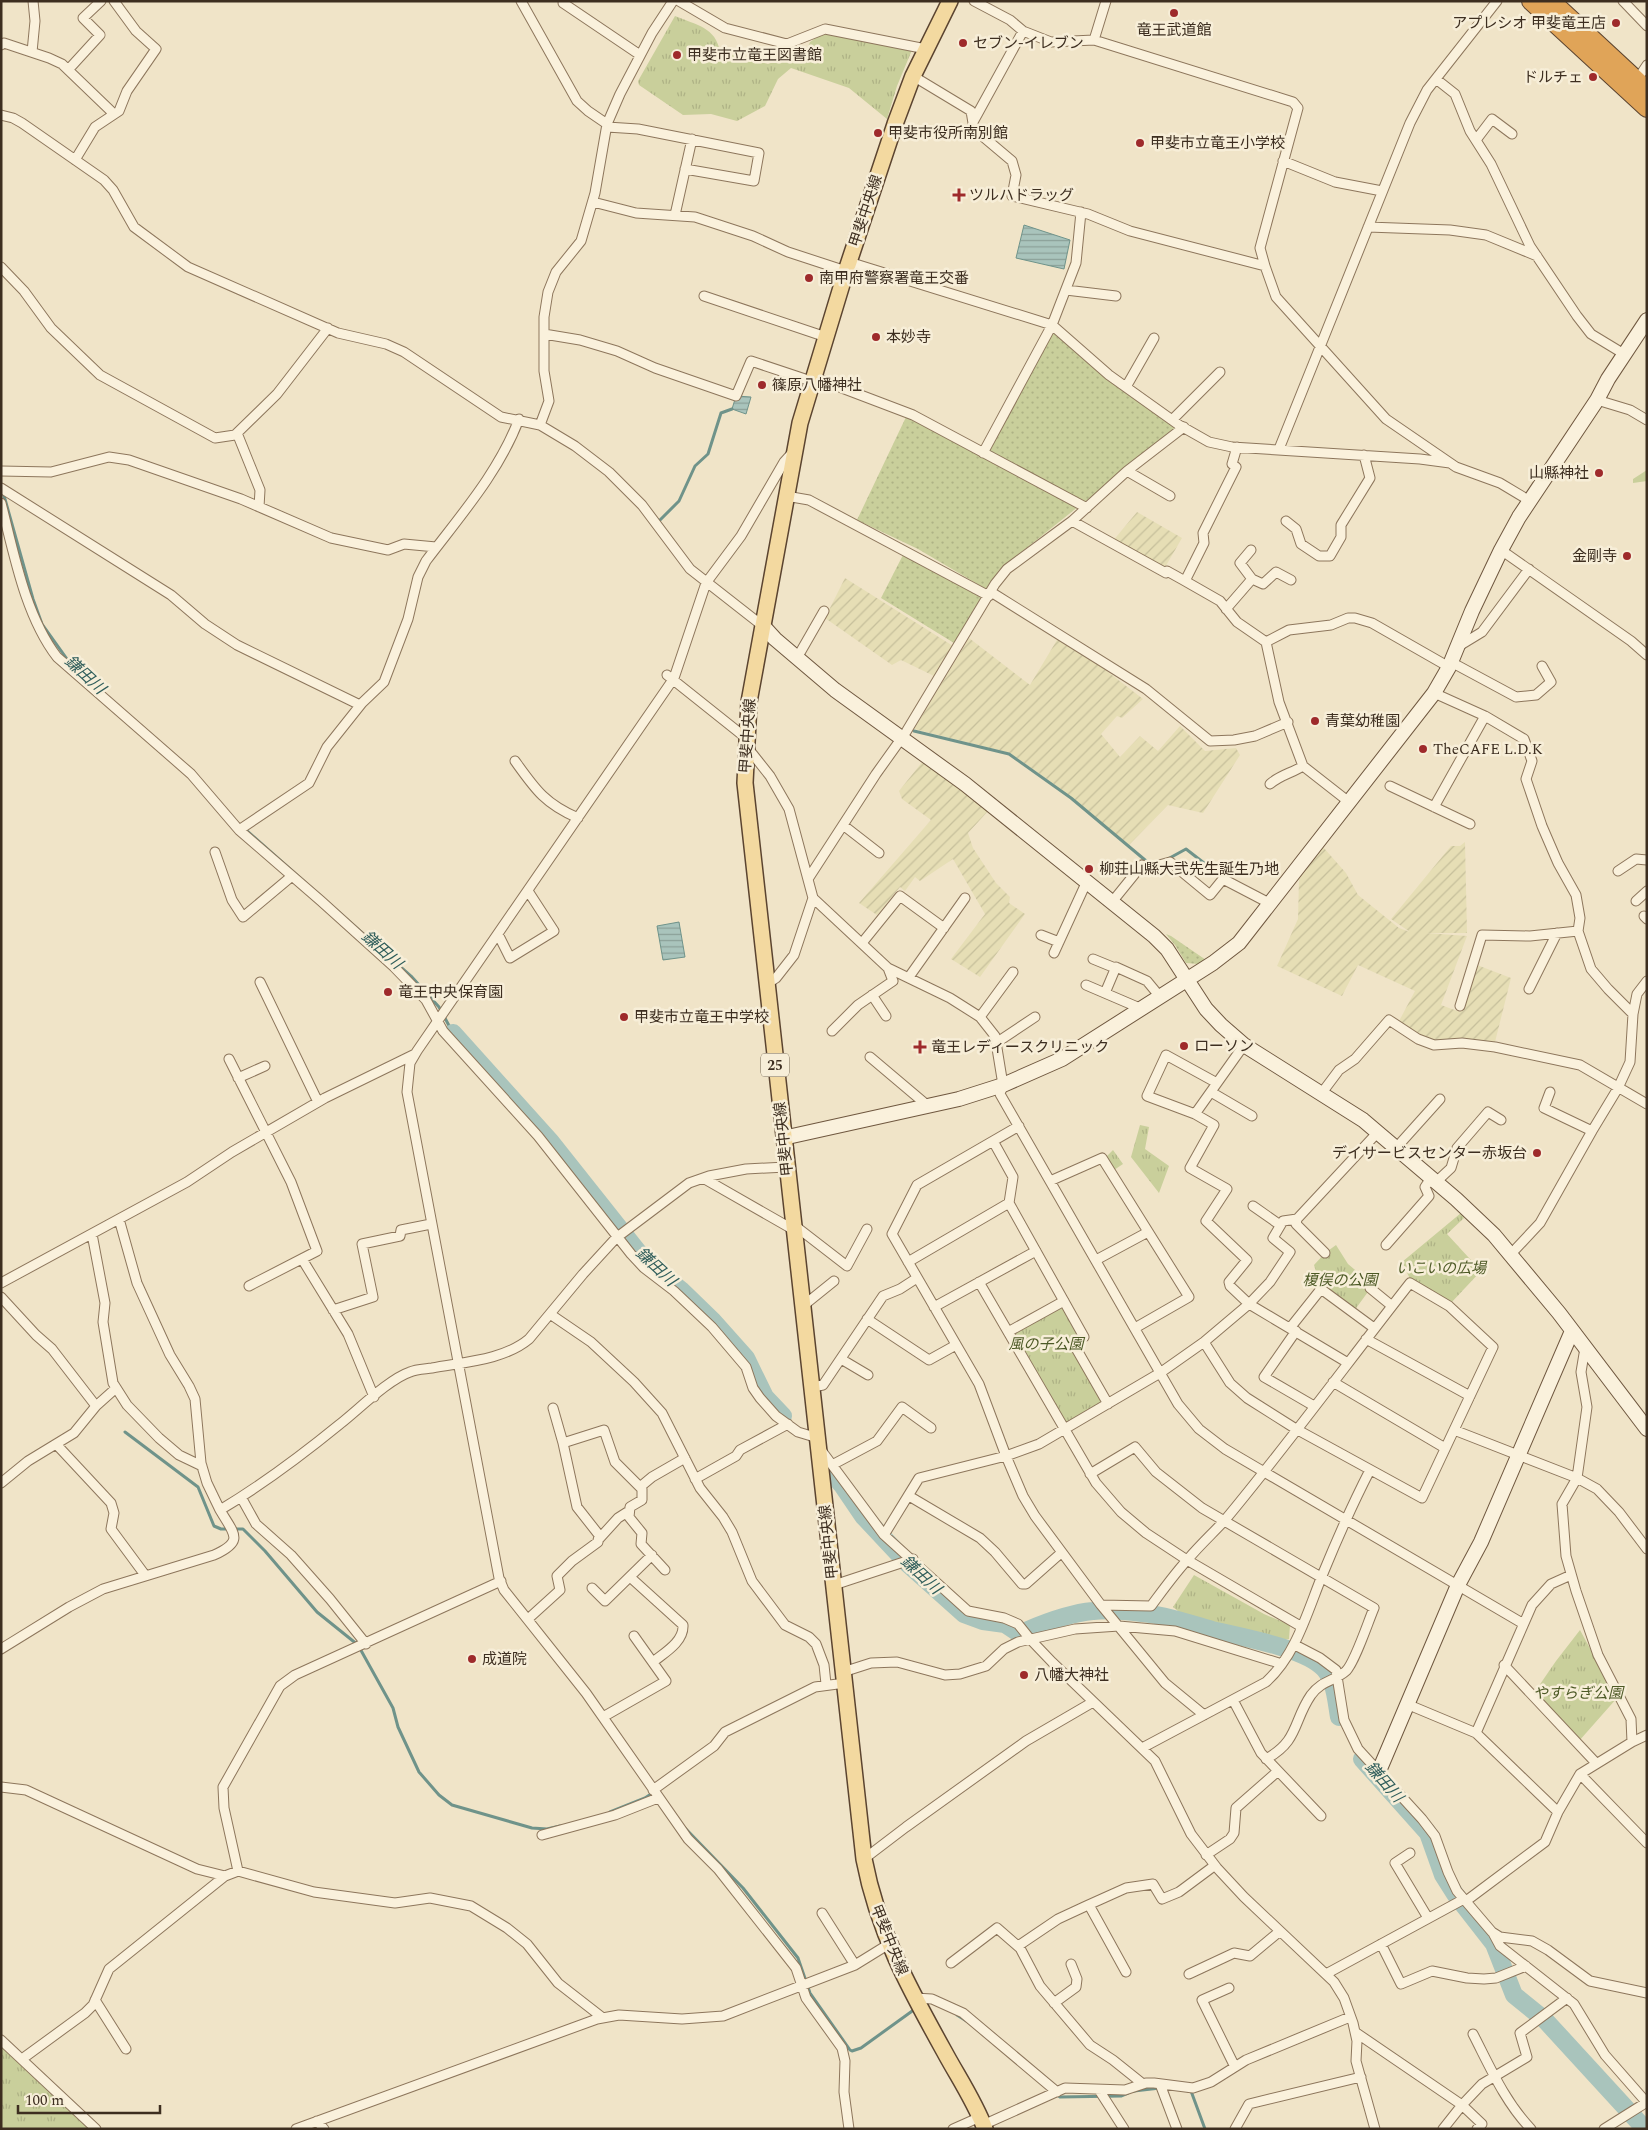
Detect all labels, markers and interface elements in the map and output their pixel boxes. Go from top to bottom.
marker: 竜王武道館 [1168,7,1180,19]
place label: アプレシオ 甲斐竜王店 [1452,12,1606,35]
marker: アプレシオ 甲斐竜王店 [1610,17,1622,29]
place label: 竜王武道館 [1136,19,1212,42]
place label: セブン-イレブン [973,32,1084,55]
marker: セブン-イレブン [957,37,969,49]
place label: 甲斐市立竜王図書館 [687,44,822,67]
marker: 甲斐市立竜王図書館 [671,49,683,61]
place label: ドルチェ [1523,66,1583,89]
marker: ドルチェ [1587,71,1599,83]
place label: 甲斐市役所南別館 [888,122,1008,145]
marker: 甲斐市役所南別館 [872,127,884,139]
place label: 甲斐市立竜王小学校 [1150,132,1285,155]
marker: 甲斐市立竜王小学校 [1134,137,1146,149]
street label: 甲斐中央線 [843,172,889,250]
place label: ツルハドラッグ [969,184,1074,207]
marker: ツルハドラッグ [953,189,965,201]
place label: 南甲府警察署竜王交番 [819,267,969,290]
marker: 南甲府警察署竜王交番 [803,272,815,284]
place label: 本妙寺 [886,326,931,349]
marker: 本妙寺 [870,331,882,343]
place label: 篠原八幡神社 [772,374,862,397]
marker: 篠原八幡神社 [756,379,768,391]
place label: 山縣神社 [1529,462,1589,485]
marker: 山縣神社 [1593,467,1605,479]
place label: 金剛寺 [1572,545,1617,568]
marker: 金剛寺 [1621,550,1633,562]
water label: 鎌田川 [59,650,112,702]
street label: 甲斐中央線 [734,698,762,774]
place label: 青葉幼稚園 [1325,710,1400,733]
marker: 青葉幼稚園 [1309,715,1321,727]
place label: TheCAFE L.D.K [1433,738,1543,761]
marker: TheCAFE L.D.K [1417,743,1429,755]
place label: 柳荘山縣大弐先生誕生乃地 [1099,858,1279,881]
marker: 柳荘山縣大弐先生誕生乃地 [1083,863,1095,875]
water label: 鎌田川 [356,925,409,976]
place label: 竜王中央保育園 [398,981,503,1004]
marker: 竜王中央保育園 [382,986,394,998]
place label: 甲斐市立竜王中学校 [634,1006,769,1029]
marker: 甲斐市立竜王中学校 [618,1011,630,1023]
place label: ローソン [1194,1035,1254,1058]
place label: 竜王レディースクリニック [931,1036,1109,1059]
marker: 竜王レディースクリニック [913,1040,927,1054]
marker: ローソン [1178,1040,1190,1052]
road number: 25 [761,1054,789,1076]
street label: 甲斐中央線 [769,1100,799,1178]
place label: デイサービスセンター赤坂台 [1332,1142,1527,1165]
marker: デイサービスセンター赤坂台 [1531,1147,1543,1159]
water label: 鎌田川 [630,1242,683,1294]
park label: いこいの広場 [1396,1257,1488,1280]
park label: 榎俣の公園 [1302,1269,1379,1292]
park label: 風の子公園 [1008,1333,1085,1356]
street label: 甲斐中央線 [814,1503,844,1581]
water label: 鎌田川 [895,1550,948,1602]
place label: 成道院 [482,1648,527,1671]
marker: 成道院 [466,1653,478,1665]
place label: 八幡大神社 [1034,1664,1109,1687]
marker: 八幡大神社 [1018,1669,1030,1681]
park label: やすらぎ公園 [1533,1682,1625,1705]
water label: 鎌田川 [1359,1756,1410,1809]
street label: 甲斐中央線 [864,1901,914,1979]
scale bar [18,2082,160,2114]
text: 100 m [25,2089,64,2112]

